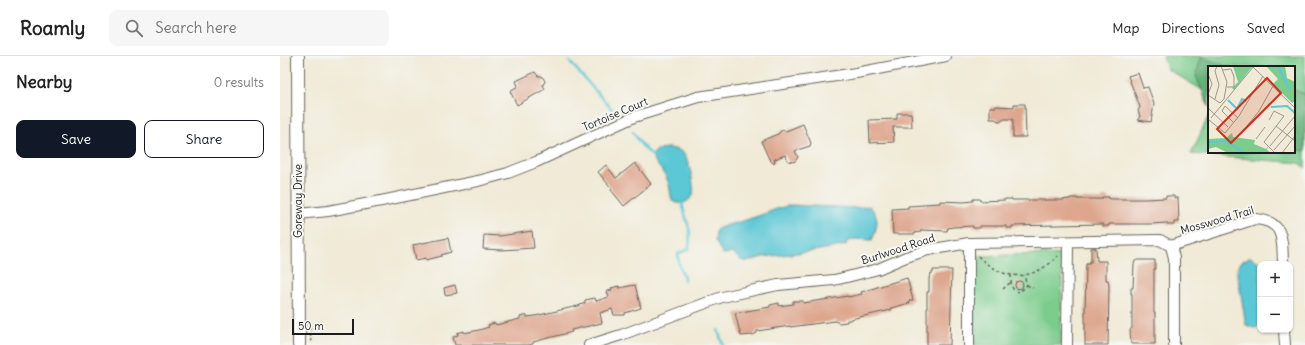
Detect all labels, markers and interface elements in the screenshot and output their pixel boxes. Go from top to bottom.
search box [109,10,389,46]
text: Roamly [20,16,85,40]
icon: search [123,17,145,39]
text: Search here [155,18,237,37]
text: Map [1112,19,1139,37]
text: Directions [1161,19,1225,37]
text: Saved [1247,19,1285,37]
inset map [1208,66,1295,153]
text: Nearby [16,71,72,93]
text: 0 results [214,74,264,91]
street label: Tortoise Court [580,94,650,134]
button: Save [16,120,136,158]
button: Share [144,120,264,158]
street label: Goreway Drive [291,164,305,238]
street label: Mosswood Trail [1179,203,1255,237]
street label: Burlwood Road [859,230,937,267]
map controls [1257,261,1293,333]
button: + [1257,261,1293,297]
button: − [1257,297,1293,333]
scale bar [292,317,354,336]
text: 50 m [298,319,324,333]

